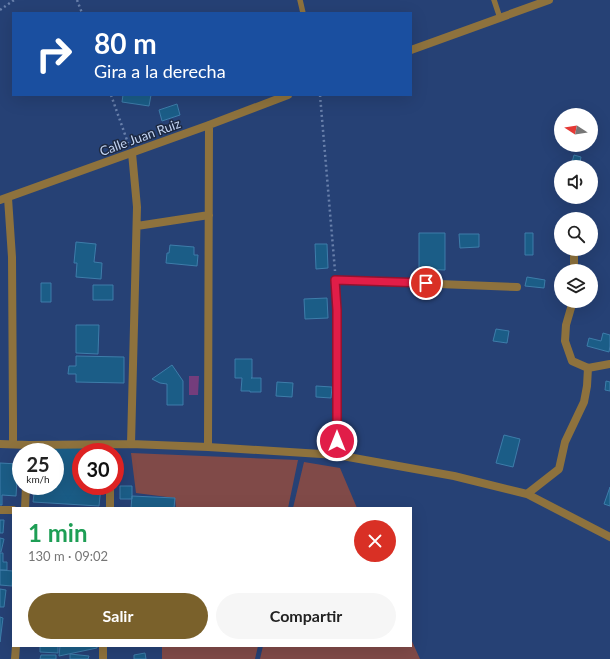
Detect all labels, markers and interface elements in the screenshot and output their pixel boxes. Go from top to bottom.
text: 80 m [94,26,157,60]
icon: right [28,28,80,80]
text: Gira a la derecha [94,60,226,82]
north arrow [554,108,598,152]
map controls [554,108,598,308]
street label: Calle Juan Ruiz [97,115,183,159]
button: sound [554,160,598,204]
button: search [554,212,598,256]
button: layers [554,264,598,308]
pin [409,266,443,300]
icon: arrive [415,272,437,294]
position arrow [316,420,358,462]
speed limit sign: 30 [72,443,124,495]
text: 25 [26,452,50,476]
text: km/h [26,473,50,485]
text: 1 min [28,518,88,547]
button: close [354,520,396,562]
text: 130 m · 09:02 [28,548,108,564]
button: Salir [28,593,208,639]
button: Compartir [216,593,396,639]

